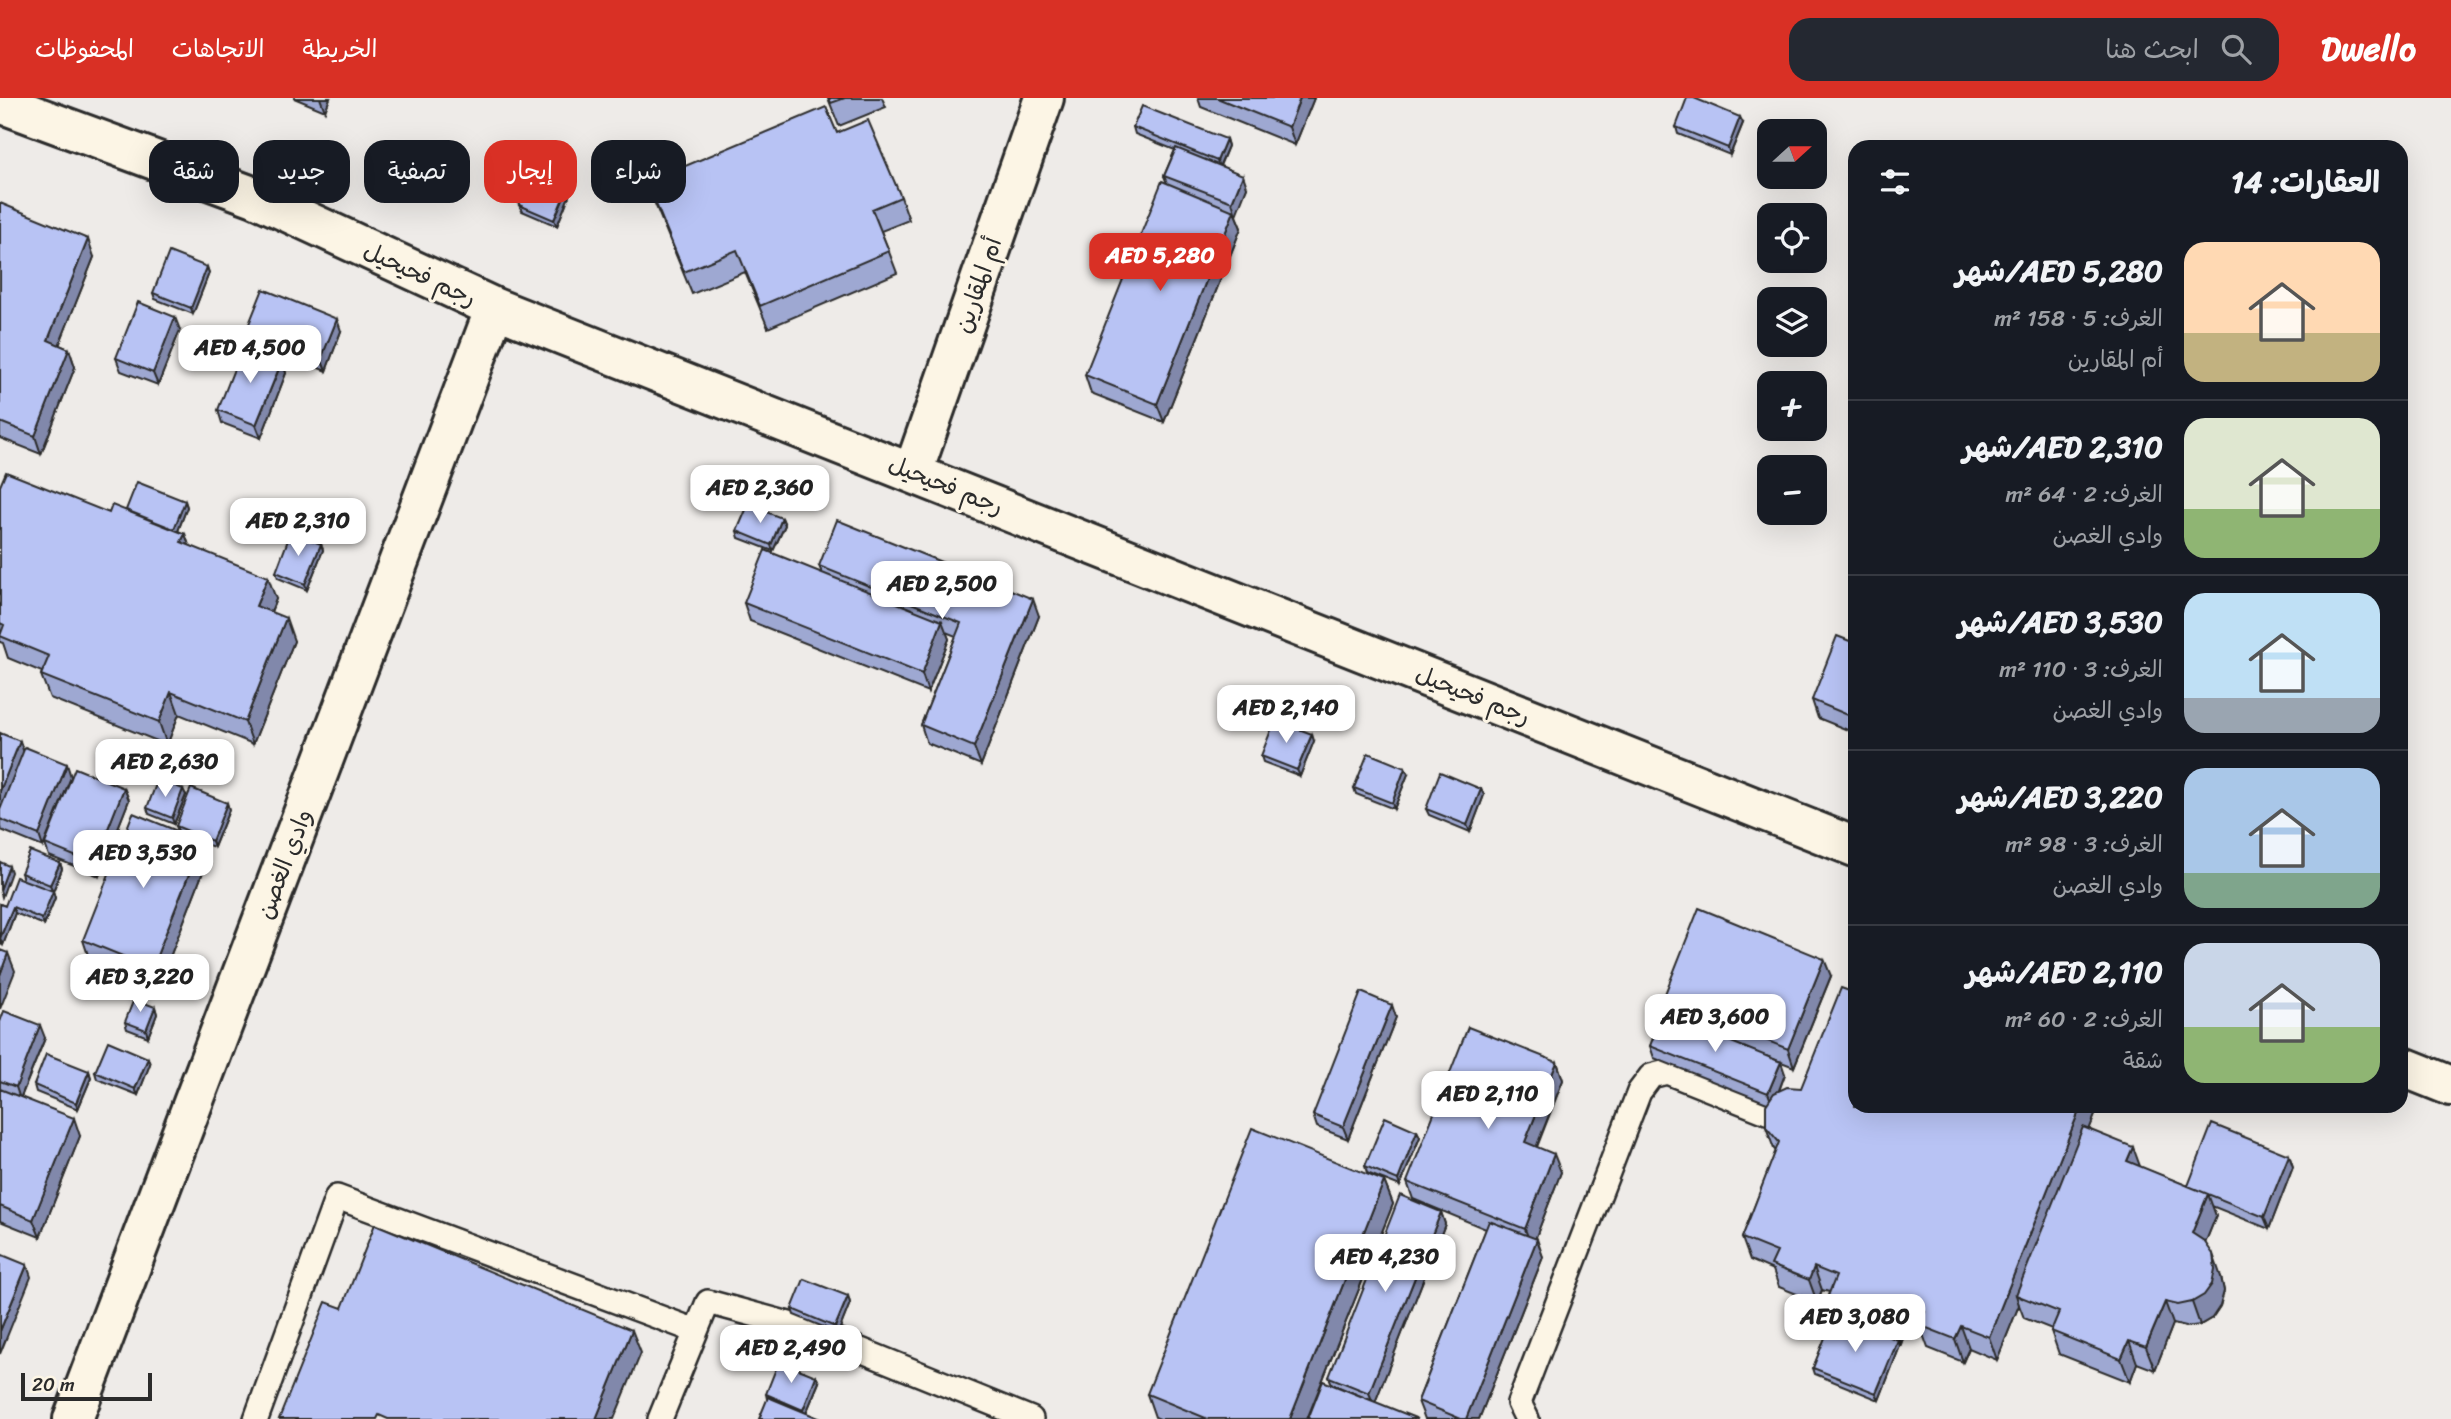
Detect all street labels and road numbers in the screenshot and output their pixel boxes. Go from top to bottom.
street label: رجم فحيحيل [356,229,484,319]
street label: أم المقارين [942,231,1014,339]
street label: رجم فحيحيل [882,443,1010,527]
street label: رجم فحيحيل [1409,653,1537,737]
street label: وادي الغصن [244,803,324,925]

